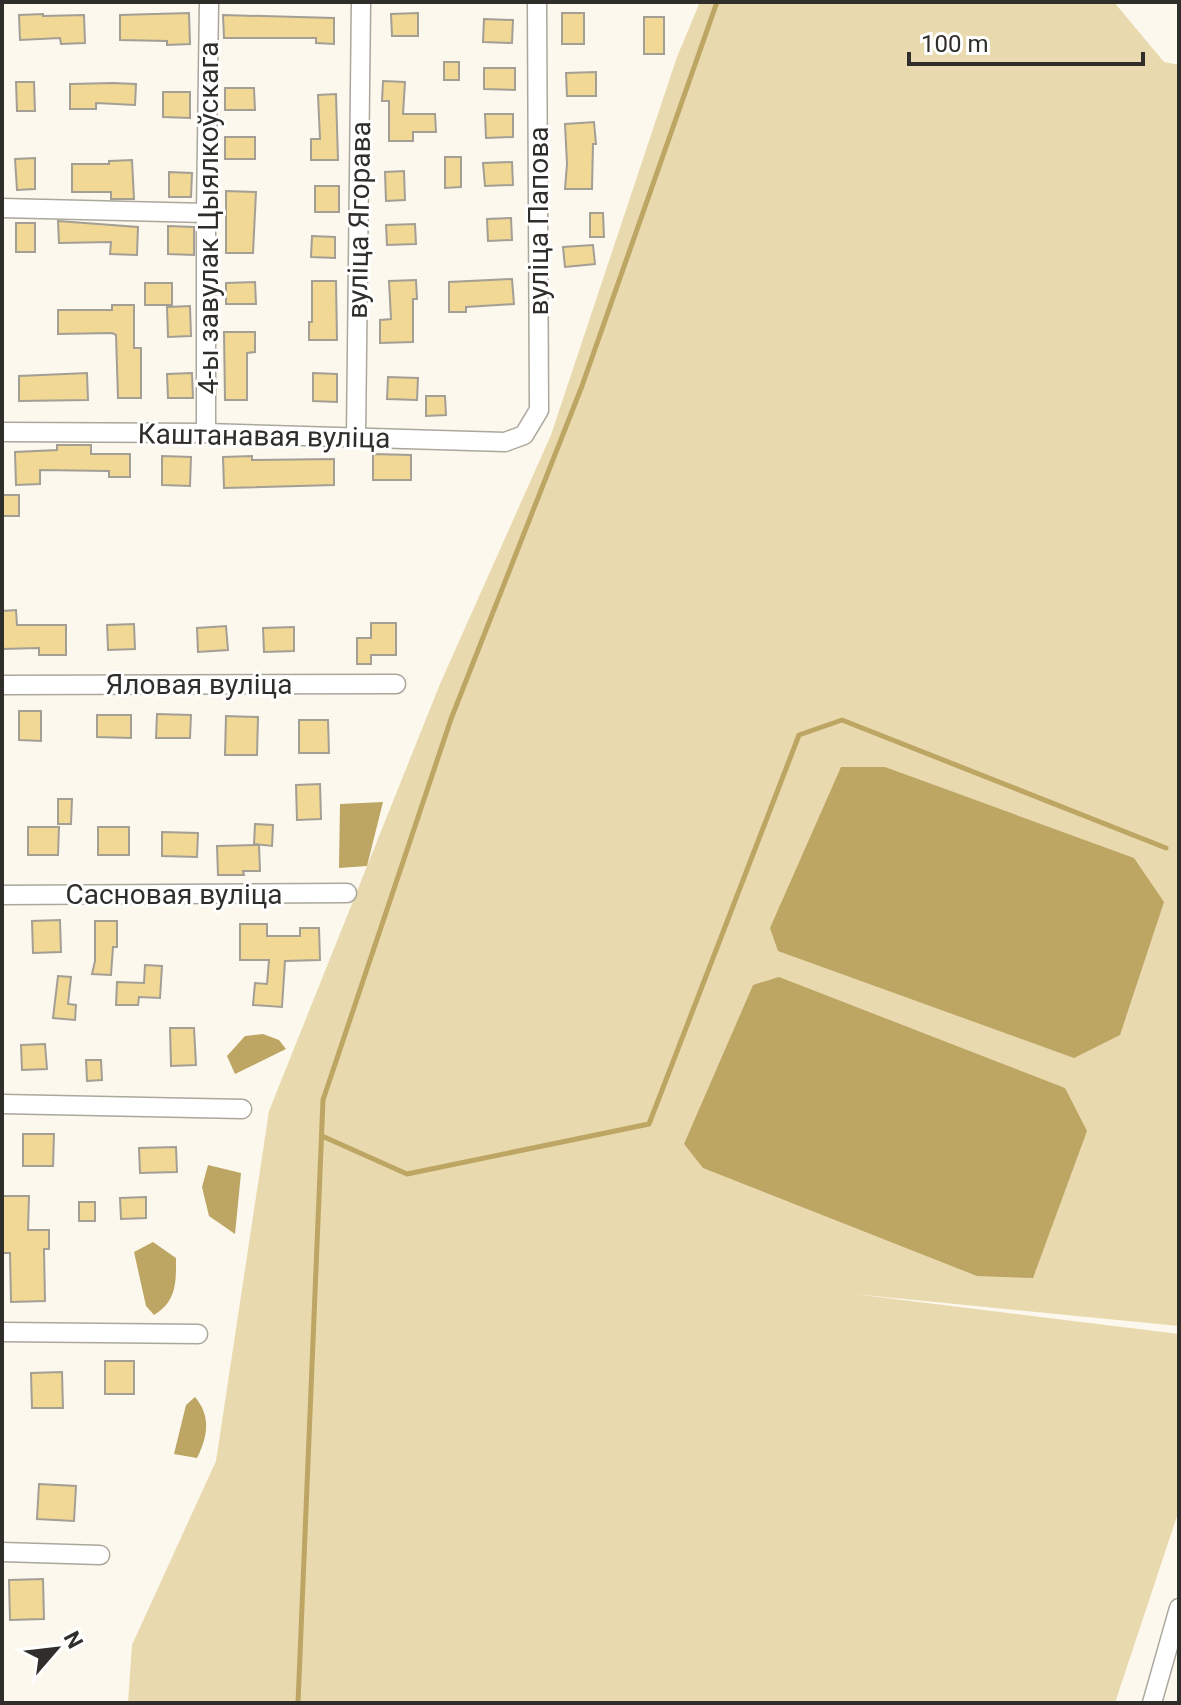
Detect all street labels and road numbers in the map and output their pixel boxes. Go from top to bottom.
street label: 4-ы завулак Цыялкоўскага [192,41,225,395]
street label: вуліца Ягорава [341,121,377,319]
street label: вуліца Папова [522,127,555,315]
street label: Каштанавая вуліца [137,417,391,455]
street label: Яловая вуліца [106,668,292,701]
street label: Сасновая вуліца [65,878,283,911]

